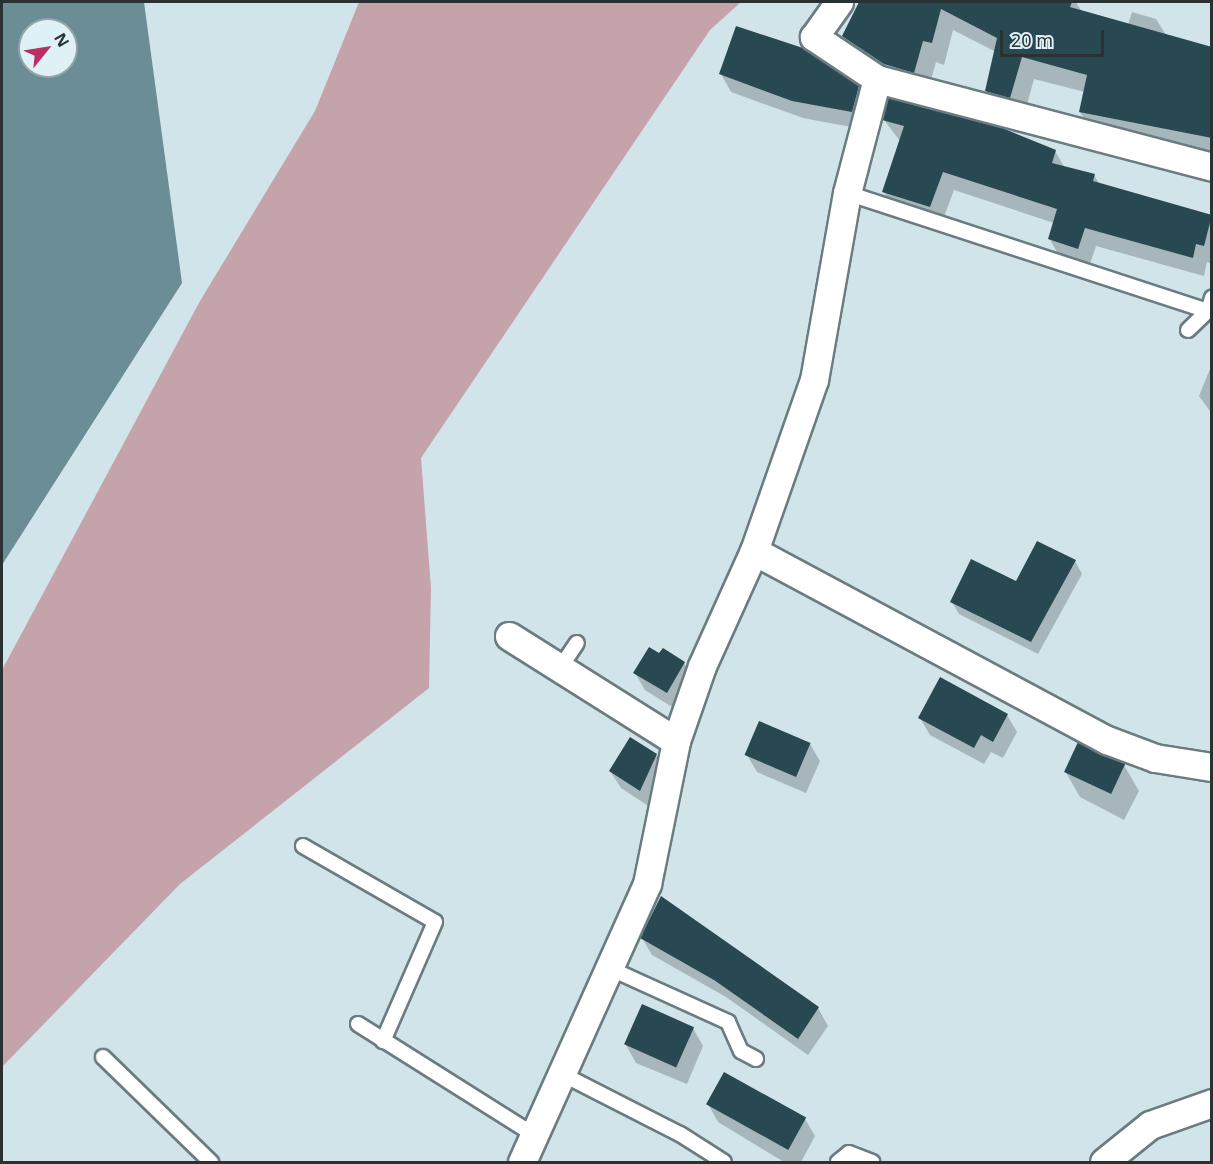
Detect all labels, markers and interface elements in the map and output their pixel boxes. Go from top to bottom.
north arrow [18,18,78,78]
scale bar [1003,18,1106,56]
text: 20 m [1011,28,1053,52]
text: N [49,29,75,51]

